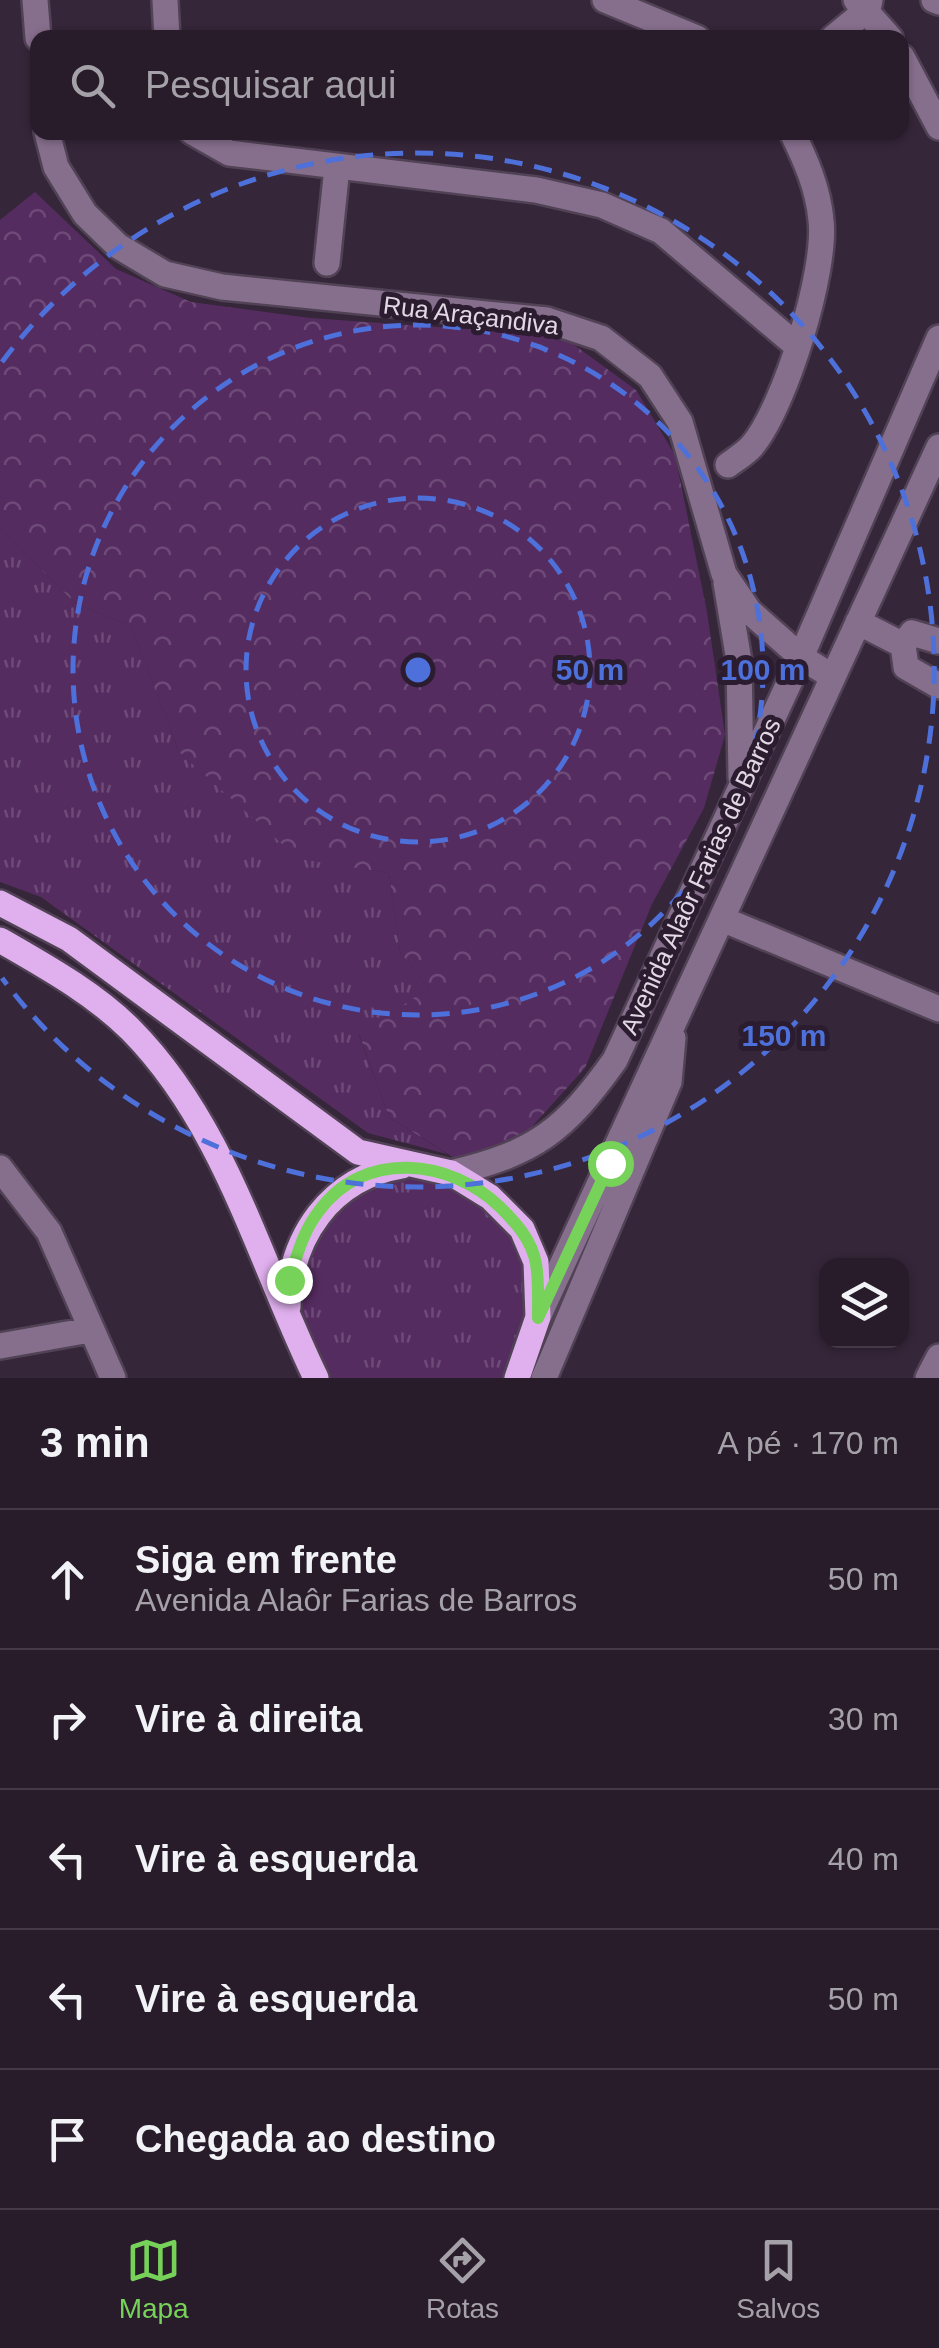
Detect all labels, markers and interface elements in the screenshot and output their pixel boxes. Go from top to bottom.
search box [30,30,909,140]
icon: search [65,58,120,113]
text: Pesquisar aqui [145,64,396,106]
street label: Rua Araçandiva [382,290,560,340]
centre of rings [400,652,436,688]
text: 50 m [556,653,624,686]
text: 100 m [720,653,806,686]
street label: Avenida Alaôr Farias de Barros [614,713,786,1039]
text: 150 m [741,1019,827,1052]
route start [588,1141,634,1187]
route end [267,1258,313,1304]
map controls [819,1258,909,1348]
button: layers [819,1258,909,1348]
text: 3 min [40,1419,150,1466]
text: A pé · 170 m [718,1425,899,1461]
text: Siga em frente [135,1539,397,1581]
icon: ahead [40,1552,95,1607]
text: 50 m [828,1561,899,1597]
text: Avenida Alaôr Farias de Barros [135,1582,577,1618]
icon: right [40,1692,95,1747]
text: Vire à direita [135,1698,362,1740]
text: 30 m [828,1701,899,1737]
icon: left [40,1832,95,1887]
text: Vire à esquerda [135,1838,417,1880]
text: 40 m [828,1841,899,1877]
icon: left [40,1972,95,2027]
text: Vire à esquerda [135,1978,417,2020]
text: 50 m [828,1981,899,2017]
icon: arrive [40,2112,95,2167]
text: Chegada ao destino [135,2118,496,2160]
tab: Mapa [119,2233,189,2325]
tab: Rotas [426,2233,499,2325]
tab: Salvos [736,2233,820,2325]

